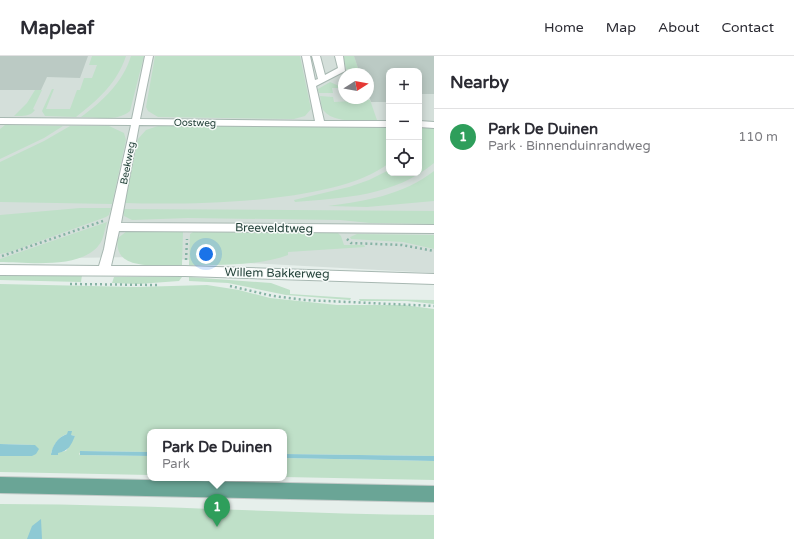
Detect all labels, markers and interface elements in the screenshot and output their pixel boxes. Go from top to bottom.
text: Mapleaf [20,17,94,39]
text: Home [544,19,584,36]
text: Map [606,19,636,36]
text: About [658,19,700,36]
text: Contact [722,19,774,36]
north arrow [338,68,374,104]
map controls [386,68,422,176]
button: + [386,68,422,104]
text: Nearby [450,72,509,93]
button: − [386,104,422,140]
street label: Oostweg [174,117,216,129]
text: Park De Duinen [488,120,598,138]
text: 1 [459,129,467,145]
text: 110 m [738,129,778,145]
text: Park · Binnenduinrandweg [488,138,651,154]
button: locate [386,140,422,176]
street label: Beekweg [118,141,138,186]
street label: Breeveldtweg [235,220,313,236]
your location [196,244,216,264]
street label: Willem Bakkerweg [224,265,330,281]
popup [147,429,287,481]
text: Park De Duinen [162,438,272,456]
text: Park [162,456,190,472]
pin: 1 [204,494,230,527]

